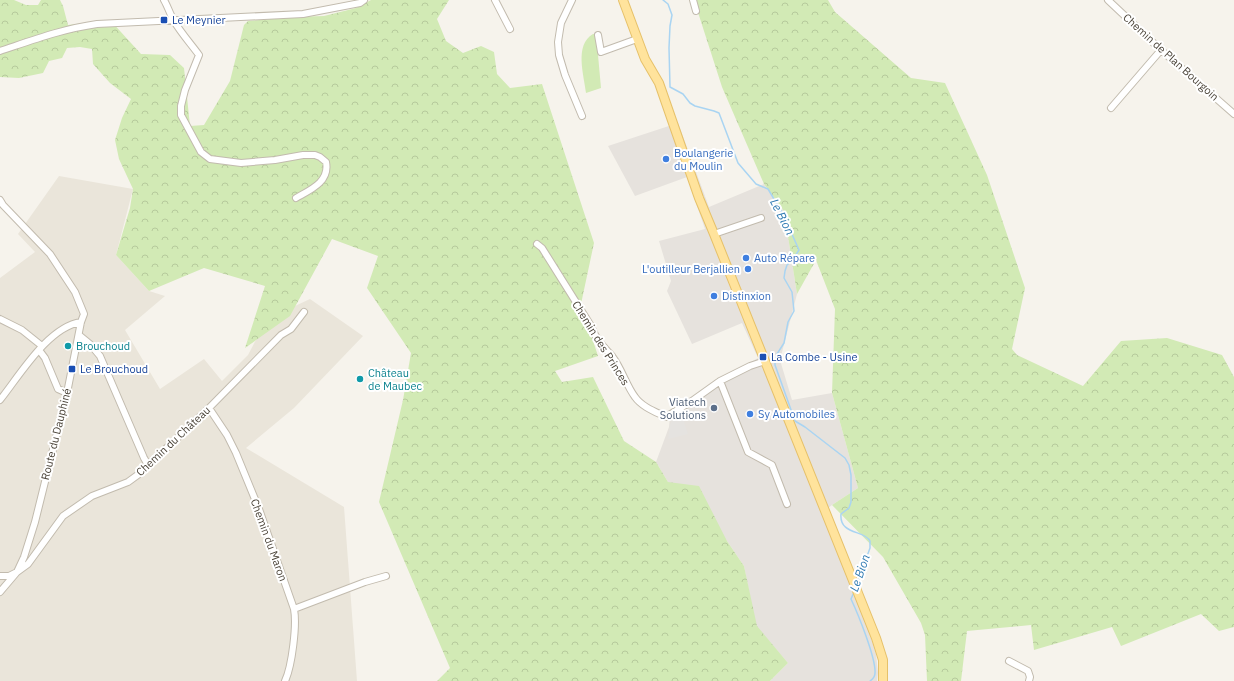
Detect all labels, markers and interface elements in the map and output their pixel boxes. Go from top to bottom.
street label: Chemin de Plan Bourgoin [1120,10,1222,104]
place label: Le Meynier [172,13,226,27]
marker: Le Meynier [159,15,169,25]
place label: Boulangerie du Moulin [674,146,733,173]
marker: Boulangerie du Moulin [661,154,671,164]
water label: Le Bion [767,196,798,238]
place label: Auto Répare [754,251,815,265]
marker: Auto Répare [741,253,751,263]
place label: L'outilleur Berjallien [642,262,740,276]
marker: L'outilleur Berjallien [743,264,753,274]
place label: Distinxion [722,289,771,303]
marker: Distinxion [709,291,719,301]
street label: Chemin des Princes [569,298,633,388]
place label: Brouchoud [76,339,130,353]
marker: Brouchoud [63,341,73,351]
place label: La Combe - Usine [771,350,857,364]
marker: La Combe - Usine [758,352,768,362]
place label: Le Brouchoud [80,362,148,376]
marker: Le Brouchoud [67,364,77,374]
place label: Château de Maubec [368,366,422,393]
marker: Château de Maubec [355,374,365,384]
street label: Route du Dauphiné [38,387,74,481]
place label: Viatech Solutions [660,395,706,422]
street label: Chemin du Château [133,403,213,479]
marker: Viatech Solutions [709,403,719,413]
place label: Sy Automobiles [758,407,835,421]
marker: Sy Automobiles [745,409,755,419]
street label: Chemin du Maron [248,497,290,583]
water label: Le Bion [846,552,873,594]

